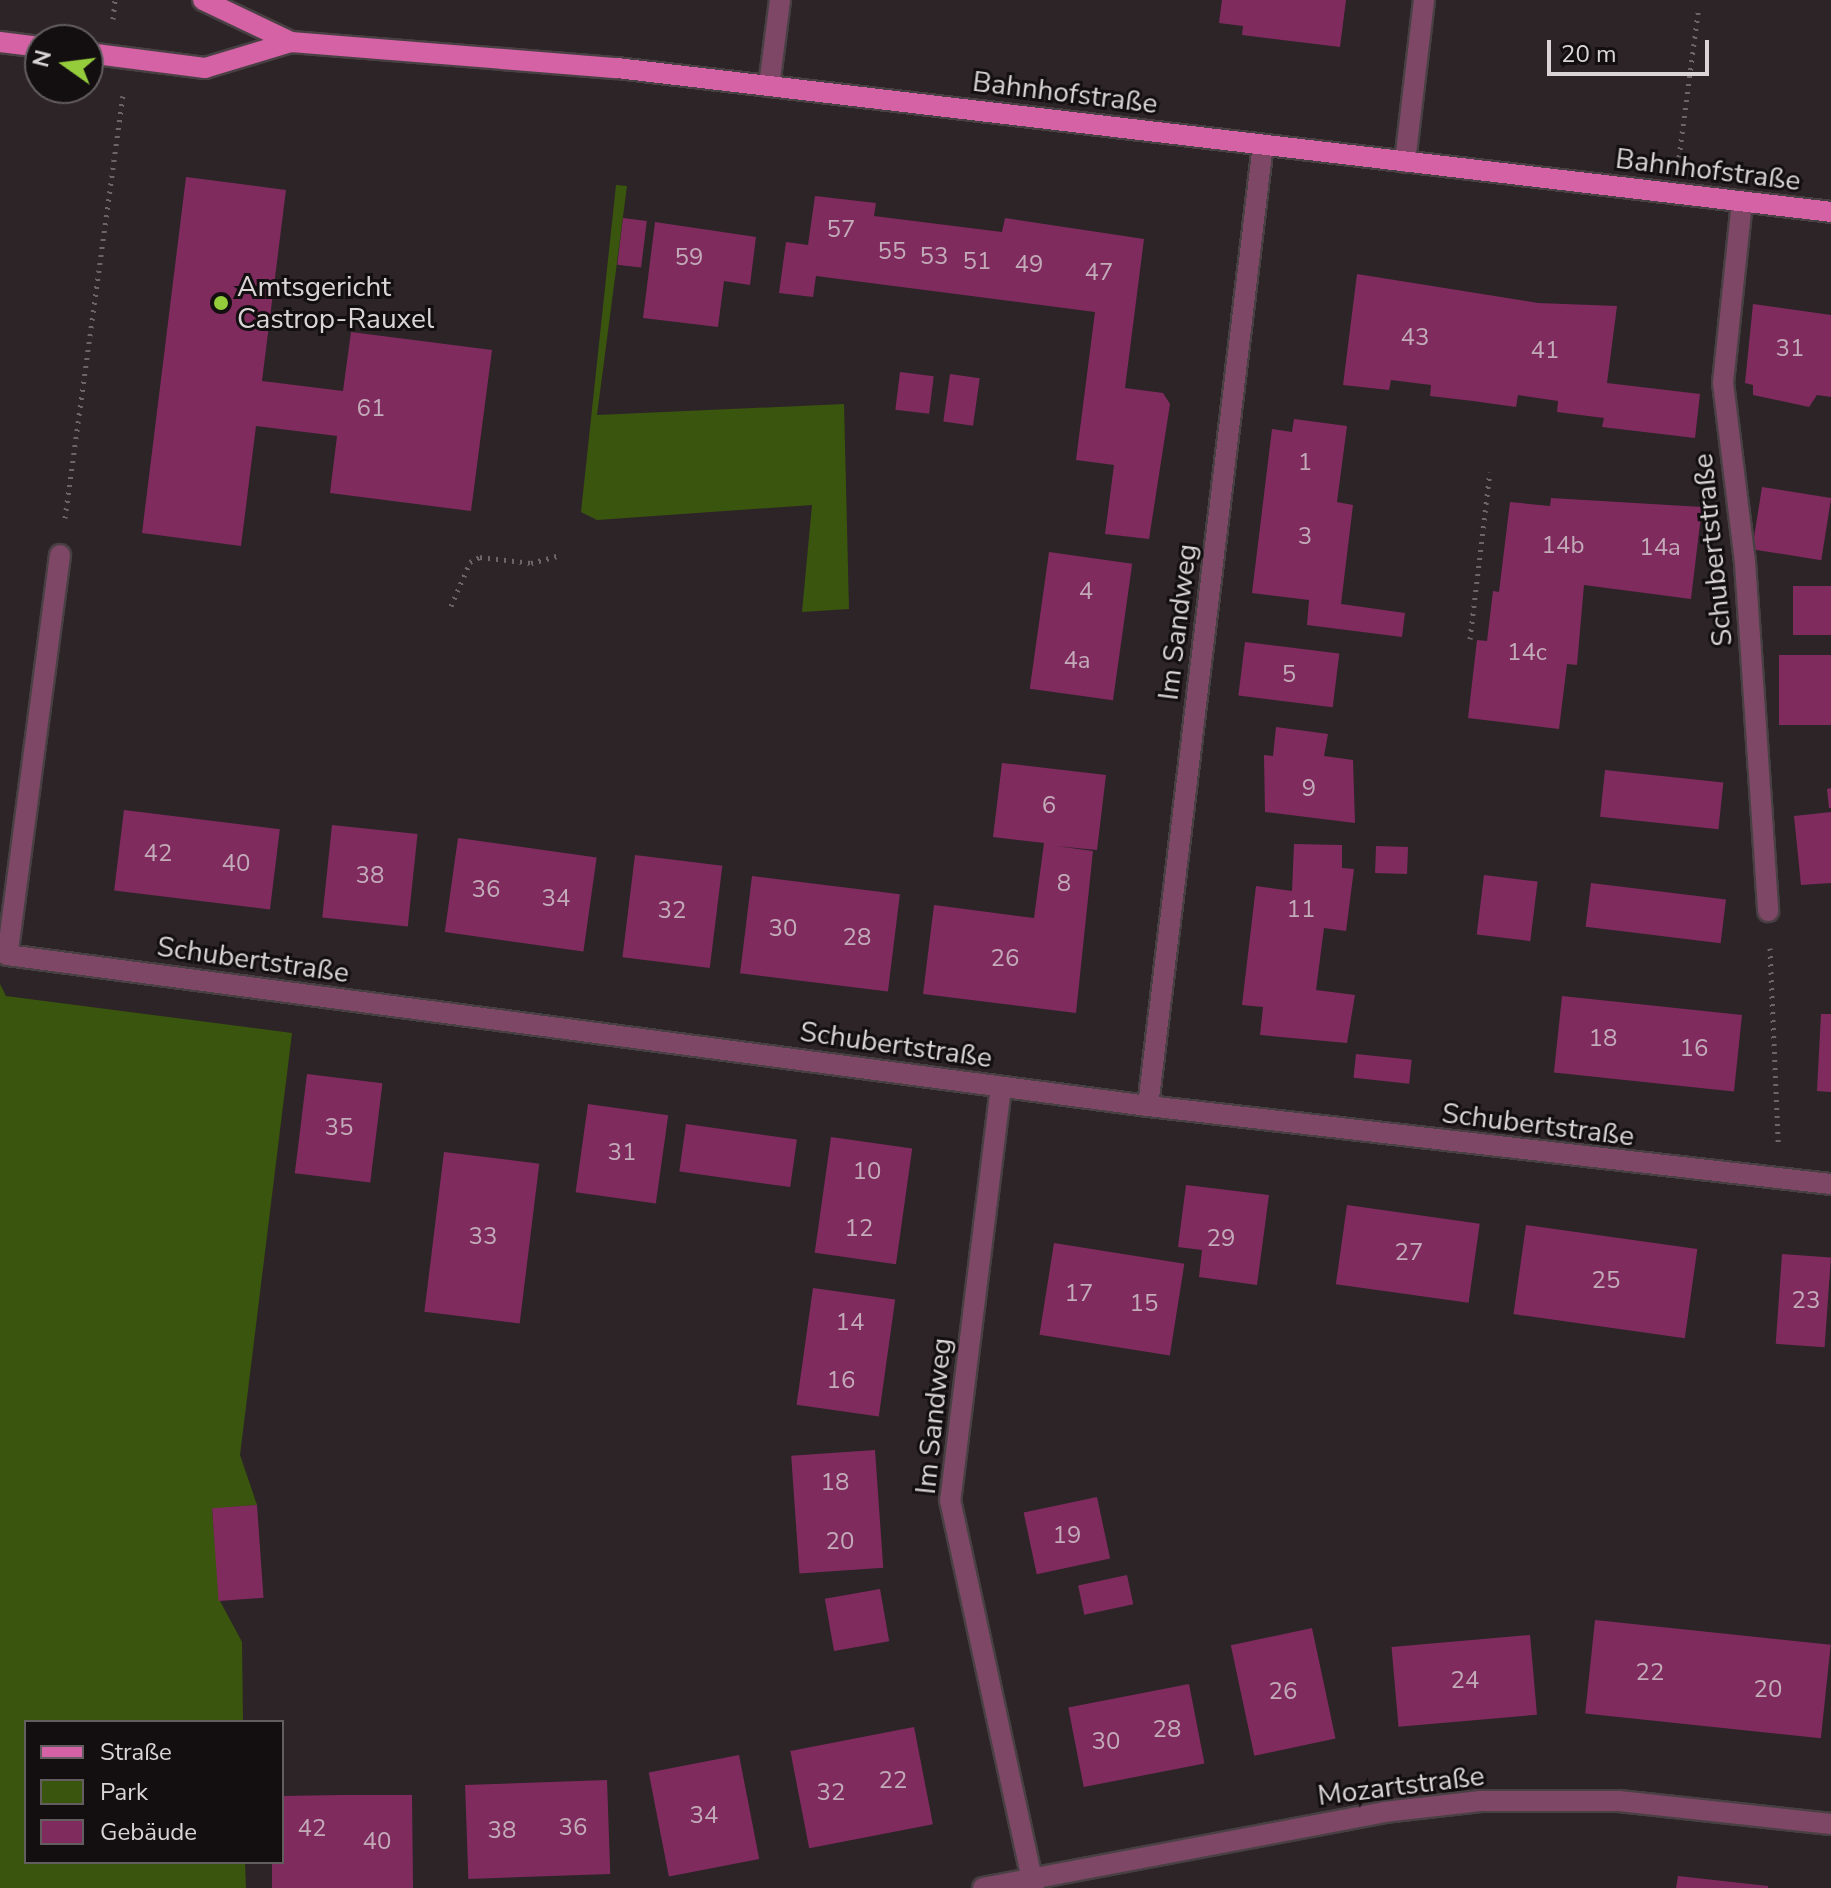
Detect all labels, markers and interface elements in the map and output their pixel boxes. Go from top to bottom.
north arrow [24,24,104,104]
scale bar [1551,24,1713,74]
text: 20 m [1561,38,1617,70]
text: N [26,47,59,70]
street label: Bahnhofstraße [971,65,1159,121]
street label: Bahnhofstraße [1614,142,1802,198]
house number: 57 [827,216,855,244]
house number: 55 [878,238,906,266]
house number: 53 [920,243,948,271]
house number: 59 [675,244,703,272]
house number: 51 [963,248,991,276]
house number: 49 [1015,251,1043,279]
house number: 47 [1085,259,1113,287]
place label: Amtsgericht Castrop-Rauxel [237,270,434,336]
marker: Amtsgericht Castrop-Rauxel [212,294,230,312]
house number: 43 [1401,324,1429,352]
house number: 31 [1776,335,1804,363]
house number: 41 [1531,337,1559,365]
house number: 61 [357,395,385,423]
house number: 1 [1298,449,1312,477]
street label: Schubertstraße [1686,452,1740,648]
house number: 3 [1298,523,1312,551]
house number: 14b [1542,532,1584,560]
house number: 14a [1639,534,1681,562]
street label: Im Sandweg [1152,542,1204,702]
house number: 4 [1079,578,1093,606]
house number: 14c [1507,639,1547,667]
house number: 4a [1063,647,1091,675]
house number: 5 [1282,661,1296,689]
house number: 9 [1302,775,1316,803]
house number: 6 [1042,792,1056,820]
house number: 42 [144,840,172,868]
house number: 40 [222,850,250,878]
house number: 38 [356,862,384,890]
house number: 8 [1057,870,1071,898]
house number: 36 [472,876,500,904]
house number: 34 [542,885,570,913]
house number: 11 [1287,896,1315,924]
house number: 32 [658,897,686,925]
house number: 30 [769,915,797,943]
house number: 28 [843,924,871,952]
street label: Schubertstraße [155,930,351,990]
house number: 26 [991,945,1019,973]
street label: Schubertstraße [798,1015,994,1075]
house number: 18 [1589,1025,1617,1053]
house number: 16 [1680,1035,1708,1063]
street label: Schubertstraße [1440,1097,1636,1153]
house number: 35 [325,1114,353,1142]
house number: 31 [608,1139,636,1167]
house number: 10 [853,1158,881,1186]
house number: 12 [845,1215,873,1243]
house number: 33 [469,1223,497,1251]
house number: 29 [1207,1225,1235,1253]
house number: 27 [1395,1239,1423,1267]
house number: 25 [1592,1267,1620,1295]
house number: 17 [1065,1280,1093,1308]
house number: 23 [1792,1287,1820,1315]
house number: 15 [1130,1290,1158,1318]
house number: 14 [836,1309,864,1337]
street label: Im Sandweg [909,1336,959,1496]
house number: 16 [827,1367,855,1395]
house number: 18 [821,1469,849,1497]
house number: 19 [1053,1522,1081,1550]
house number: 20 [826,1528,854,1556]
house number: 22 [1636,1659,1664,1687]
house number: 24 [1451,1667,1479,1695]
house number: 20 [1754,1676,1782,1704]
house number: 26 [1269,1678,1297,1706]
house number: 28 [1153,1716,1181,1744]
legend [24,1720,284,1864]
house number: 30 [1092,1728,1120,1756]
text: Straße [100,1736,172,1768]
street label: Mozartstraße [1316,1759,1486,1813]
house number: 22 [879,1767,907,1795]
text: Park [100,1776,148,1808]
house number: 32 [817,1779,845,1807]
house number: 34 [690,1802,718,1830]
house number: 36 [559,1814,587,1842]
house number: 42 [298,1815,326,1843]
text: Gebäude [100,1816,197,1848]
house number: 38 [488,1817,516,1845]
house number: 40 [363,1828,391,1856]

